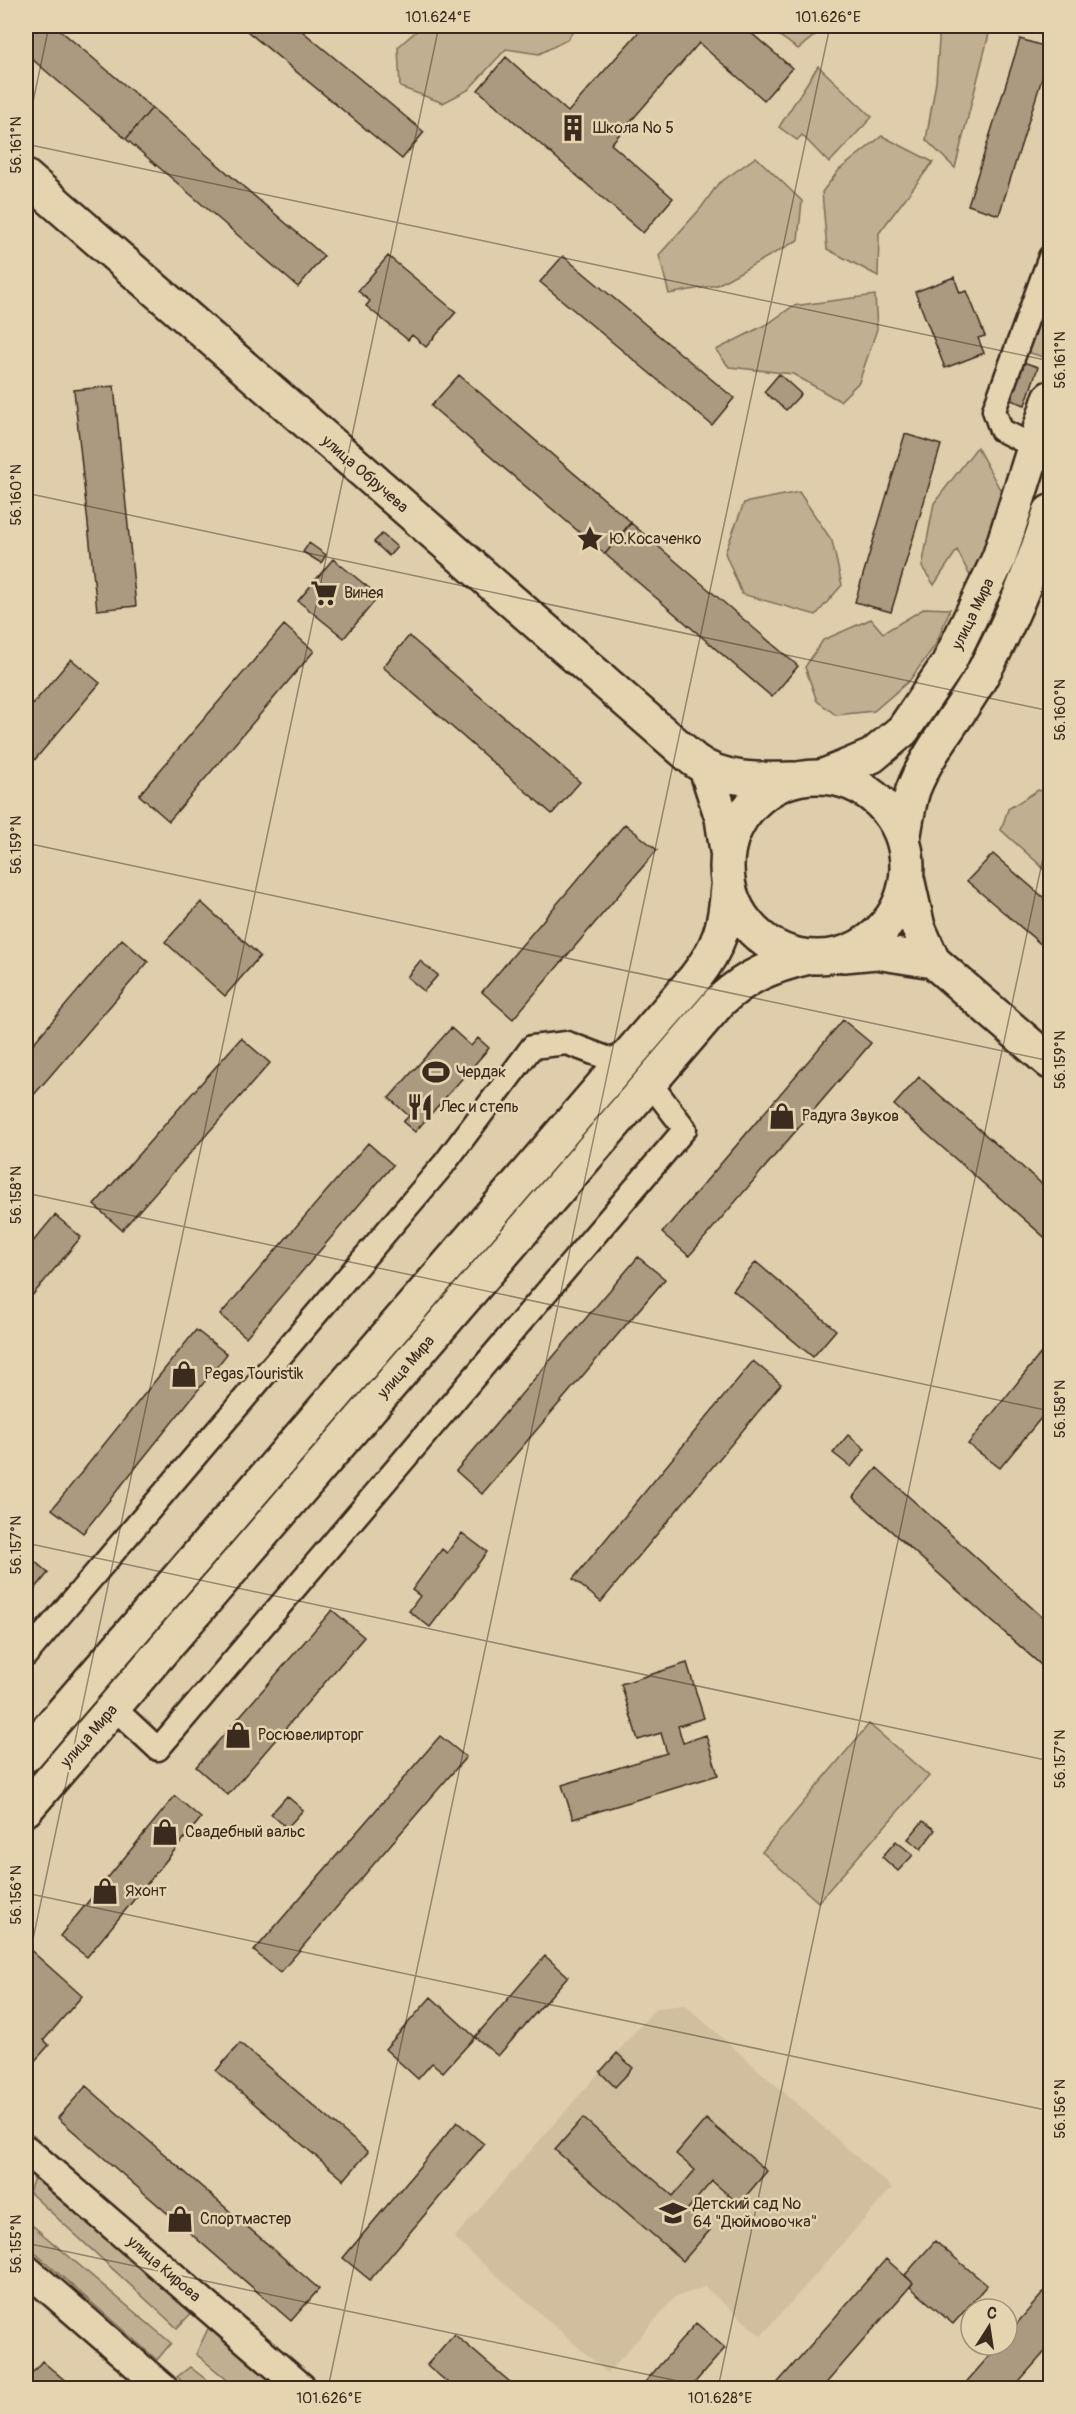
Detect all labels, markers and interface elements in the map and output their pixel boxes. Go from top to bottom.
text: 101.624°E [405,8,471,27]
text: 101.626°E [795,8,861,27]
building icon: Школа № 5 [558,113,588,143]
text: 56.161°N [7,116,26,174]
place label: Школа № 5 [593,118,674,138]
text: 56.161°N [1051,331,1070,389]
street label: улица Обручева [317,430,412,517]
text: 56.160°N [7,464,26,526]
place icon: Ю.Косаченко [575,524,605,554]
place label: Ю.Косаченко [610,529,702,549]
street label: улица Мира [947,575,999,654]
supermarket icon: Винея [309,578,339,608]
place label: Винея [344,583,384,603]
text: 56.160°N [1051,679,1070,741]
text: 56.159°N [7,816,26,874]
text: 56.159°N [1051,1031,1070,1089]
sports icon: Чердак [421,1057,451,1087]
place label: Чердак [456,1062,506,1082]
restaurant icon: Лес и степь [405,1092,435,1122]
place label: Лес и степь [439,1097,519,1117]
shop icon: Радуга Звуков [767,1101,797,1131]
place label: Радуга Звуков [802,1106,899,1126]
text: 56.158°N [7,1166,26,1224]
street label: улица Мира [373,1331,439,1403]
shop icon: Pegas Touristik [169,1359,199,1389]
place label: Pegas Touristik [204,1364,304,1384]
text: 56.158°N [1051,1380,1070,1438]
text: 56.157°N [7,1516,26,1574]
street label: улица Мира [56,1700,122,1772]
shop icon: Росювелирторг [223,1720,253,1750]
place label: Росювелирторг [258,1725,364,1745]
text: 56.157°N [1051,1730,1070,1788]
shop icon: Свадебный вальс [150,1817,180,1847]
place label: Свадебный вальс [185,1822,306,1842]
text: 56.156°N [7,1865,26,1925]
shop icon: Яхонт [90,1876,120,1906]
place label: Яхонт [125,1881,167,1901]
text: 56.156°N [1051,2079,1070,2139]
place label: Детский сад № 64 "Дюймовочка" [692,2194,817,2232]
school or university icon: Детский сад № 64 "Дюймовочка" [658,2198,688,2228]
shop icon: Спортмастер [165,2204,195,2234]
place label: Спортмастер [200,2209,291,2229]
text: 56.155°N [7,2215,26,2273]
street label: улица Кирова [122,2231,205,2306]
north arrow [959,2297,1019,2357]
text: С [985,2302,999,2324]
text: 101.626°E [296,2389,362,2408]
text: 101.628°E [688,2389,752,2408]

